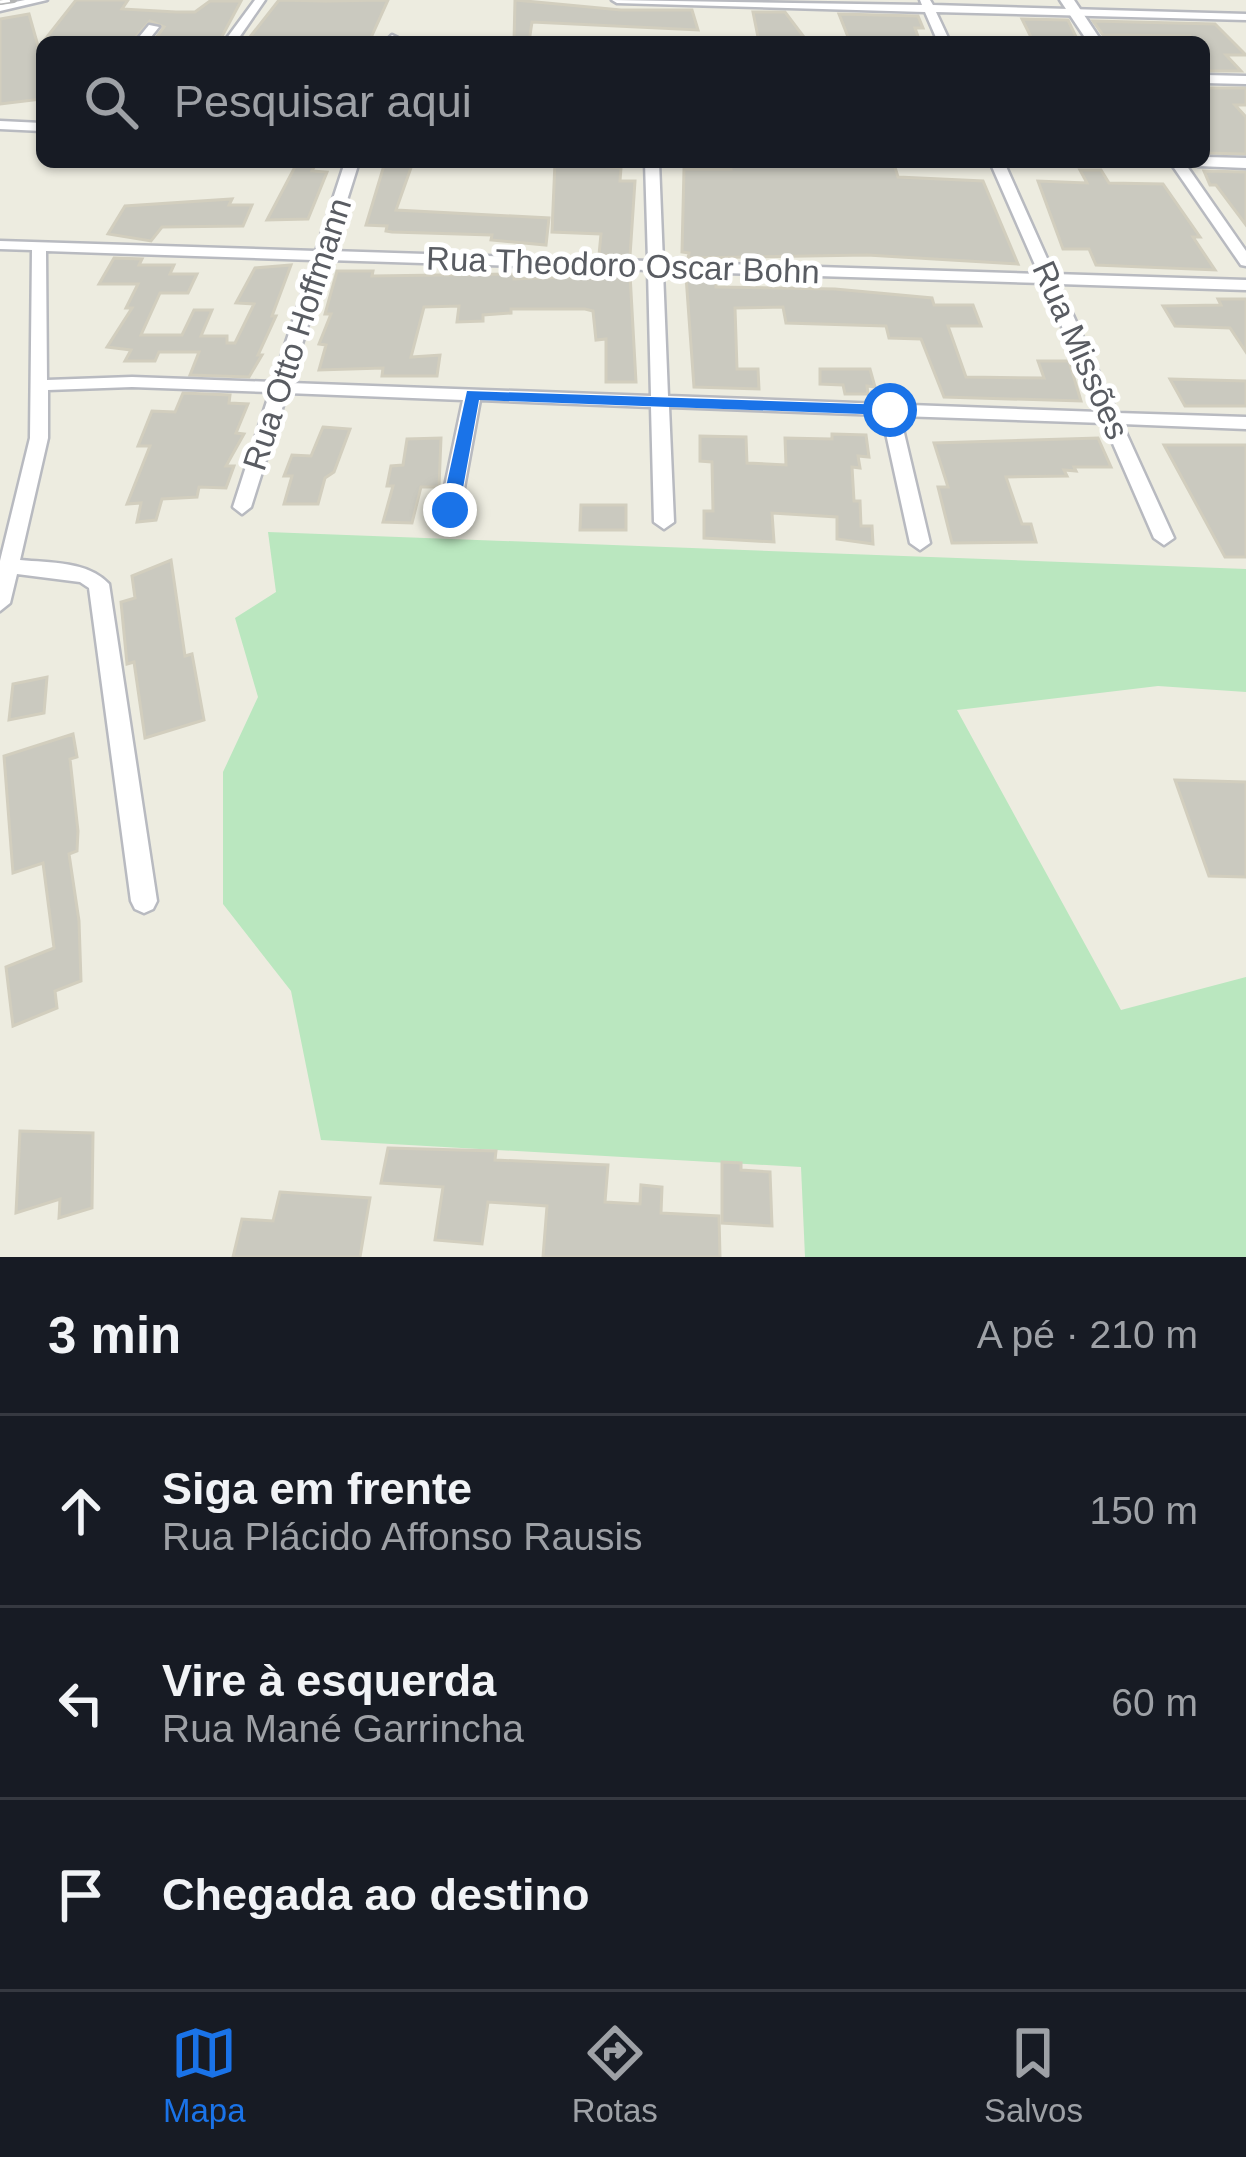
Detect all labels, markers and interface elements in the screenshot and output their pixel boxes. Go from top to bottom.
search box [36,36,1210,168]
icon: search [78,69,144,135]
text: Pesquisar aqui [174,76,472,127]
street label: Rua Otto Hoffmann [236,193,358,475]
street label: Rua Theodoro Oscar Bohn [426,240,820,290]
street label: Rua Missões [1025,255,1137,445]
route start [863,383,917,437]
route end [423,483,477,537]
text: 3 min [48,1307,181,1364]
text: A pé · 210 m [977,1313,1198,1356]
text: Siga em frente [162,1463,472,1514]
icon: ahead [48,1478,114,1544]
text: 150 m [1090,1489,1198,1532]
text: Rua Plácido Affonso Rausis [162,1515,643,1558]
text: Vire à esquerda [162,1655,496,1706]
icon: left [48,1670,114,1736]
text: 60 m [1111,1681,1198,1724]
text: Rua Mané Garrincha [162,1707,524,1750]
icon: arrive [48,1862,114,1928]
text: Chegada ao destino [162,1869,590,1920]
tab: Mapa [163,2020,246,2130]
tab: Rotas [572,2020,658,2130]
tab: Salvos [984,2020,1083,2130]

